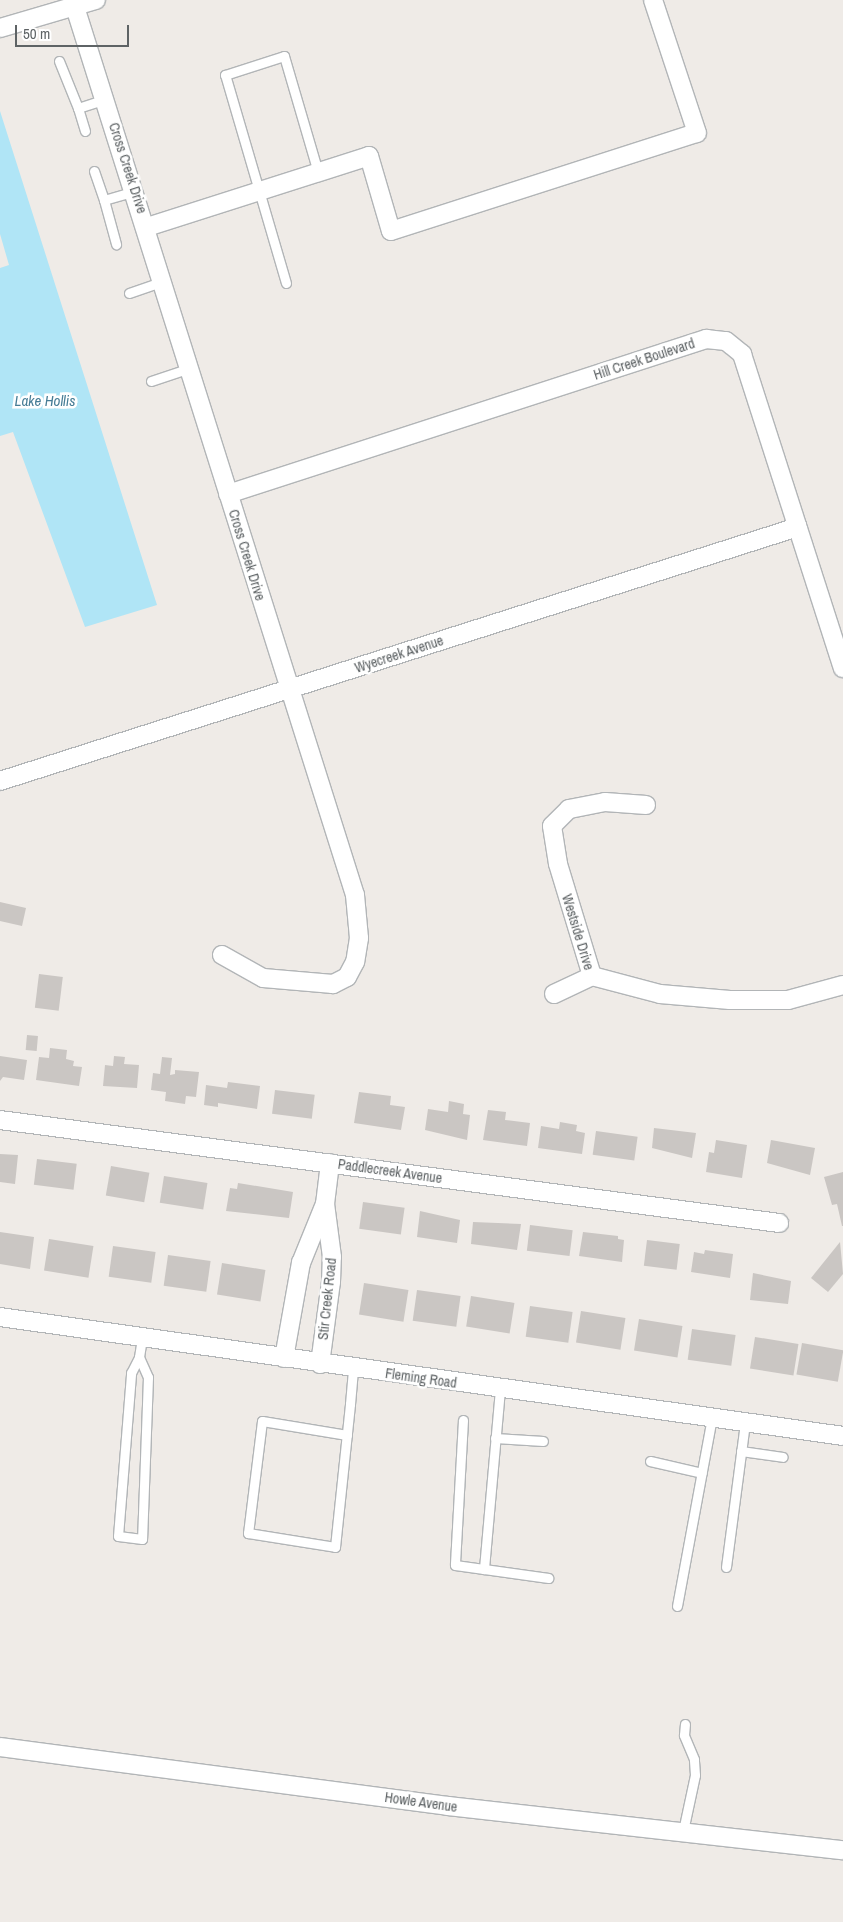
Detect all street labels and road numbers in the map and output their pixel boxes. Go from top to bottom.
street label: Cross Creek Drive [105,121,151,215]
street label: Hill Creek Boulevard [591,335,697,383]
street label: Cross Creek Drive [225,507,269,603]
street label: Wyecreek Avenue [352,632,446,676]
street label: Westside Drive [559,892,597,972]
street label: Paddlecreek Avenue [336,1155,444,1187]
street label: Stir Creek Road [314,1257,340,1341]
street label: Fleming Road [384,1365,458,1391]
street label: Howle Avenue [383,1789,459,1815]

